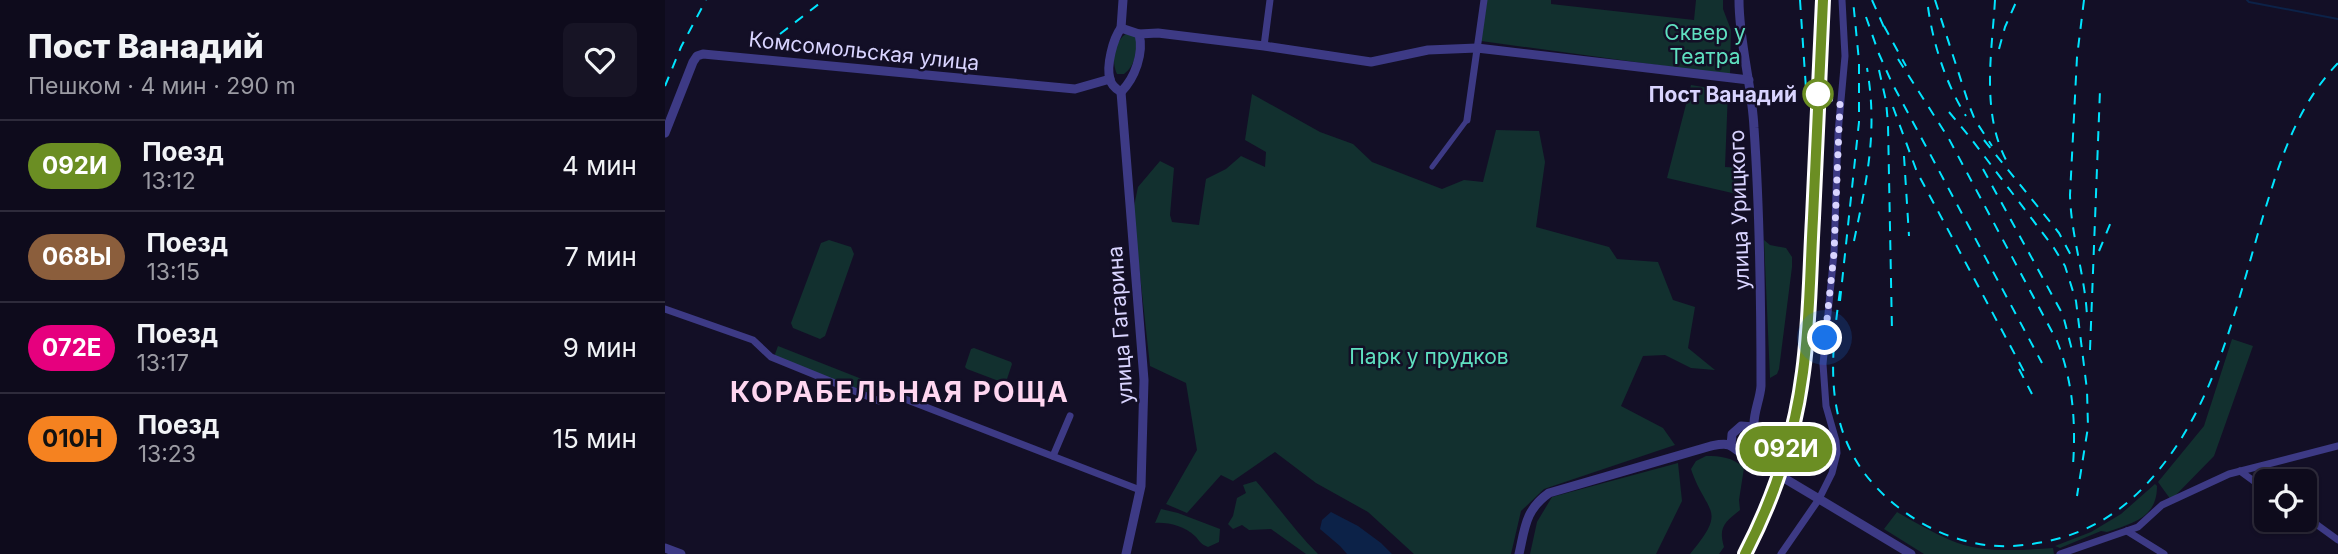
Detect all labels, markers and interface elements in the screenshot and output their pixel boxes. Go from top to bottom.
park label: Сквер у Театра [1664,20,1746,69]
button: heart [563,23,637,97]
text: Пост Ванадий [28,26,264,66]
street label: Комсомольская улица [748,26,980,76]
text: Пешком · 4 мин · 290 m [28,72,296,100]
marker: Пост Ванадий [1803,79,1833,109]
place label: Пост Ванадий [1649,82,1797,107]
street label: улица Урицкого [1724,129,1754,291]
text: Поезд [142,136,224,167]
text: 4 мин [562,150,637,181]
text: 092И [42,151,107,180]
text: 13:12 [142,167,196,195]
text: Поезд [146,227,228,258]
text: 7 мин [564,241,637,272]
text: 068Ы [42,242,111,271]
street label: улица Гагарина [1102,245,1138,405]
text: 13:15 [146,258,200,286]
text: Поезд [136,318,218,349]
your location [1807,320,1842,355]
text: 9 мин [563,332,637,363]
text: 072Е [42,333,101,362]
park label: Парк у прудков [1349,344,1509,369]
text: 13:17 [136,349,189,377]
district label: КОРАБЕЛЬНАЯ РОЩА [730,375,1070,409]
text: Поезд [138,409,219,440]
text: 15 мин [553,423,637,454]
text: 010Н [42,424,103,453]
line badge: 092И [1737,426,1835,472]
text: 092И [1753,434,1819,463]
text: 13:23 [138,440,196,468]
map controls [2254,469,2317,532]
button: locate [2254,469,2317,532]

